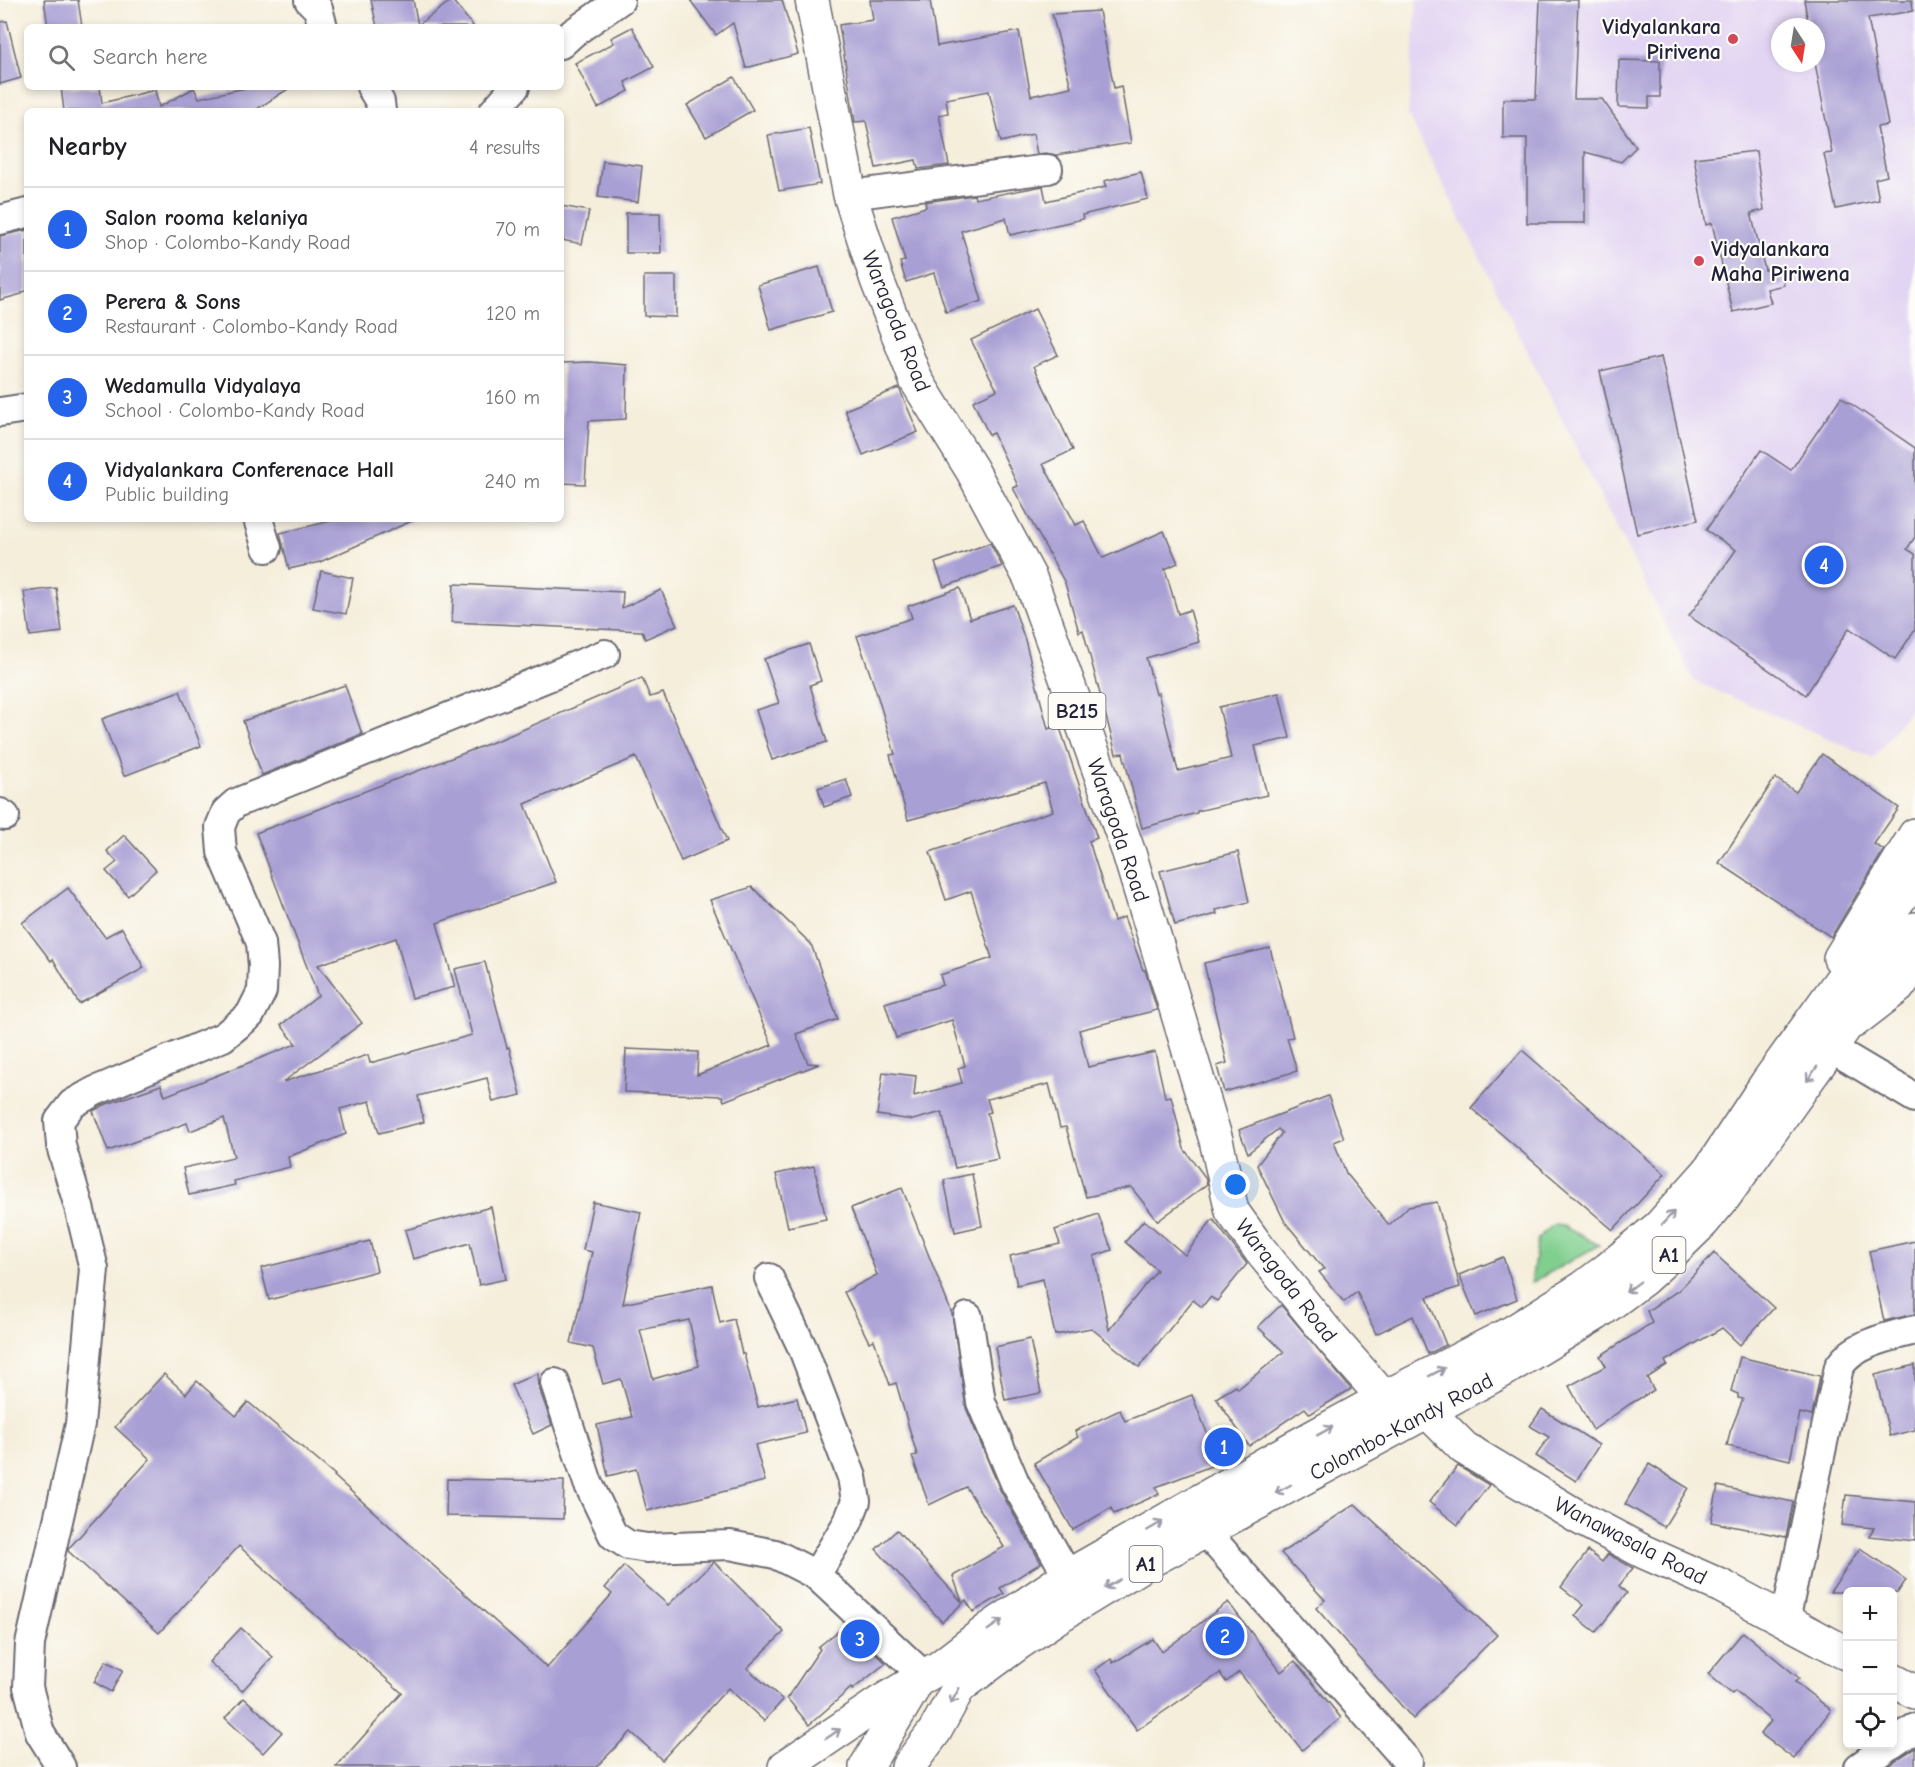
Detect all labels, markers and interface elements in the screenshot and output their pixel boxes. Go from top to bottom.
place label: Vidyalankara Pirivena [1602,14,1721,65]
north arrow [1771,18,1825,72]
search box [24,24,564,90]
marker: Vidyalankara Pirivena [1726,32,1740,46]
icon: search [45,41,78,74]
text: Search here [93,44,208,70]
text: Nearby [48,132,127,162]
text: 4 results [469,136,540,159]
text: Salon rooma kelaniya [105,205,308,231]
text: 1 [64,218,71,241]
text: 70 m [495,218,540,241]
text: Shop · Colombo-Kandy Road [105,231,351,254]
place label: Vidyalankara Maha Piriwena [1711,236,1850,287]
street label: Waragoda Road [856,247,936,396]
marker: Vidyalankara Maha Piriwena [1692,254,1706,268]
text: Perera & Sons [105,289,240,315]
text: 2 [63,302,72,325]
text: 120 m [486,302,540,325]
text: Restaurant · Colombo-Kandy Road [105,315,398,338]
text: Wedamulla Vidyalaya [105,373,301,399]
text: 3 [63,386,72,409]
text: 160 m [486,386,540,409]
text: School · Colombo-Kandy Road [105,399,364,422]
text: Vidyalankara Conferenace Hall [105,457,394,483]
text: 4 [63,470,72,493]
text: 240 m [485,470,540,493]
text: Public building [105,483,229,506]
pin: 4 [1804,542,1844,588]
road number: B215 [1048,693,1106,729]
street label: Waragoda Road [1081,755,1155,905]
one-way arrow [1806,1066,1818,1082]
your location [1221,1170,1250,1199]
one-way arrow [1660,1210,1675,1225]
street label: Waragoda Road [1230,1214,1343,1348]
road number: A1 [1652,1237,1686,1273]
one-way arrow [1626,1280,1642,1293]
one-way arrow [1427,1365,1445,1377]
street label: Colombo-Kandy Road [1305,1367,1498,1486]
pin: 1 [1204,1424,1244,1470]
one-way arrow [1316,1425,1334,1436]
one-way arrow [1275,1483,1292,1495]
street label: Wanawasala Road [1550,1491,1711,1591]
one-way arrow [1146,1520,1163,1532]
road number: A1 [1130,1546,1162,1582]
one-way arrow [1104,1578,1121,1590]
map controls [1843,1587,1897,1749]
button: + [1843,1587,1897,1641]
pin: 2 [1206,1614,1244,1658]
pin: 3 [840,1616,880,1662]
one-way arrow [986,1619,1003,1631]
button: − [1843,1641,1897,1695]
one-way arrow [948,1687,960,1704]
button: locate [1843,1695,1897,1749]
one-way arrow [825,1728,841,1740]

